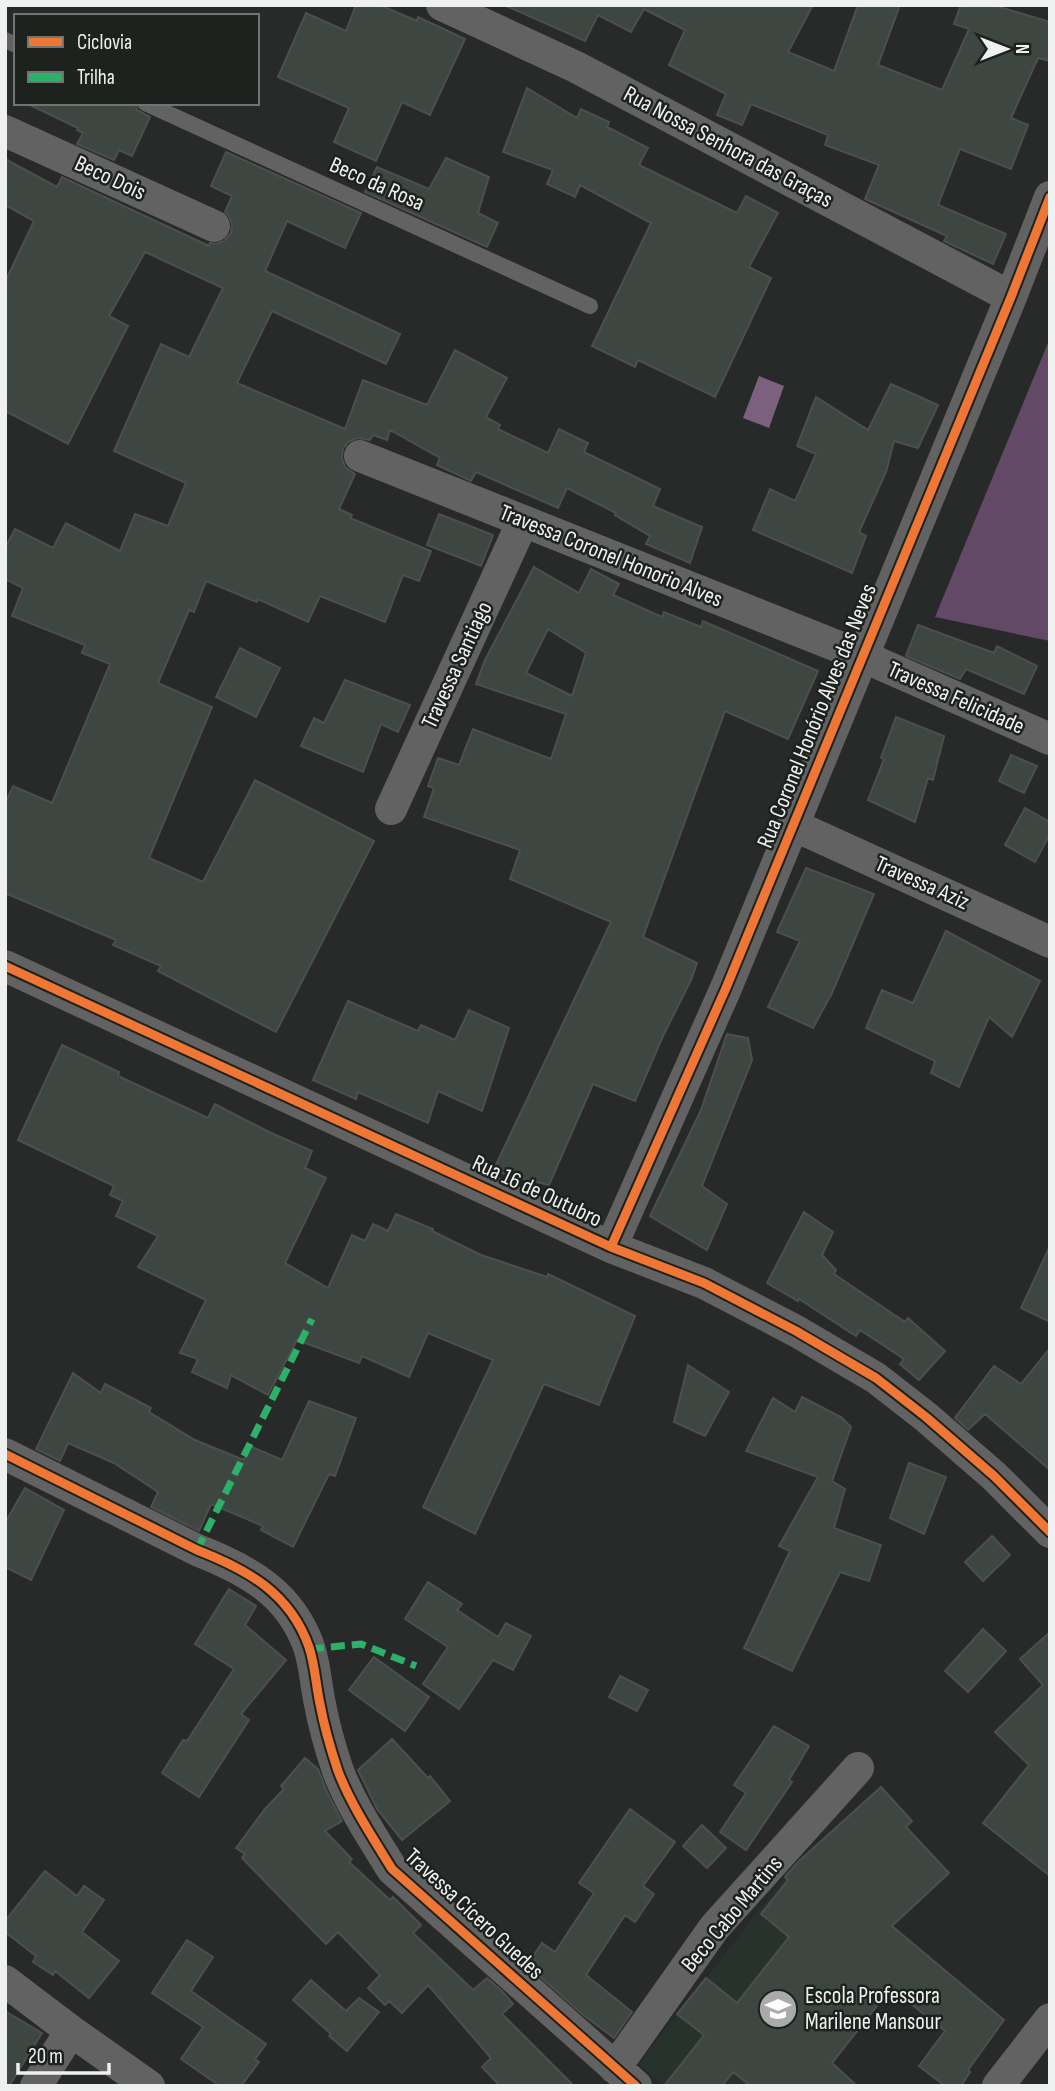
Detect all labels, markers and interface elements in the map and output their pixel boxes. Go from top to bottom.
legend [14,14,259,105]
north arrow [971,14,1041,84]
text: Ciclovia [77,30,132,55]
text: N [1010,44,1033,54]
text: Trilha [77,65,115,90]
street label: Rua Nossa Senhora das Graças [619,80,837,214]
street label: Beco Dois [70,149,150,207]
street label: Beco da Rosa [325,151,429,217]
street label: Travessa Coronel Honorio Alves [495,498,727,614]
street label: Rua Coronel Honório Alves das Neves [751,580,883,852]
street label: Travessa Santiago [415,597,499,733]
street label: Travessa Felicidade [883,655,1029,741]
street label: Travessa Aziz [871,850,973,916]
street label: Rua 16 de Outubro [468,1149,606,1233]
street label: Travessa Cícero Guedes [399,1842,549,1986]
street label: Beco Cabo Martins [675,1850,789,1978]
place label: Escola Professora Marilene Mansour [805,1982,941,2036]
school or university icon: Escola Professora Marilene Mansour [757,1988,799,2030]
scale bar [18,2032,108,2076]
text: 20 m [28,2044,63,2069]

